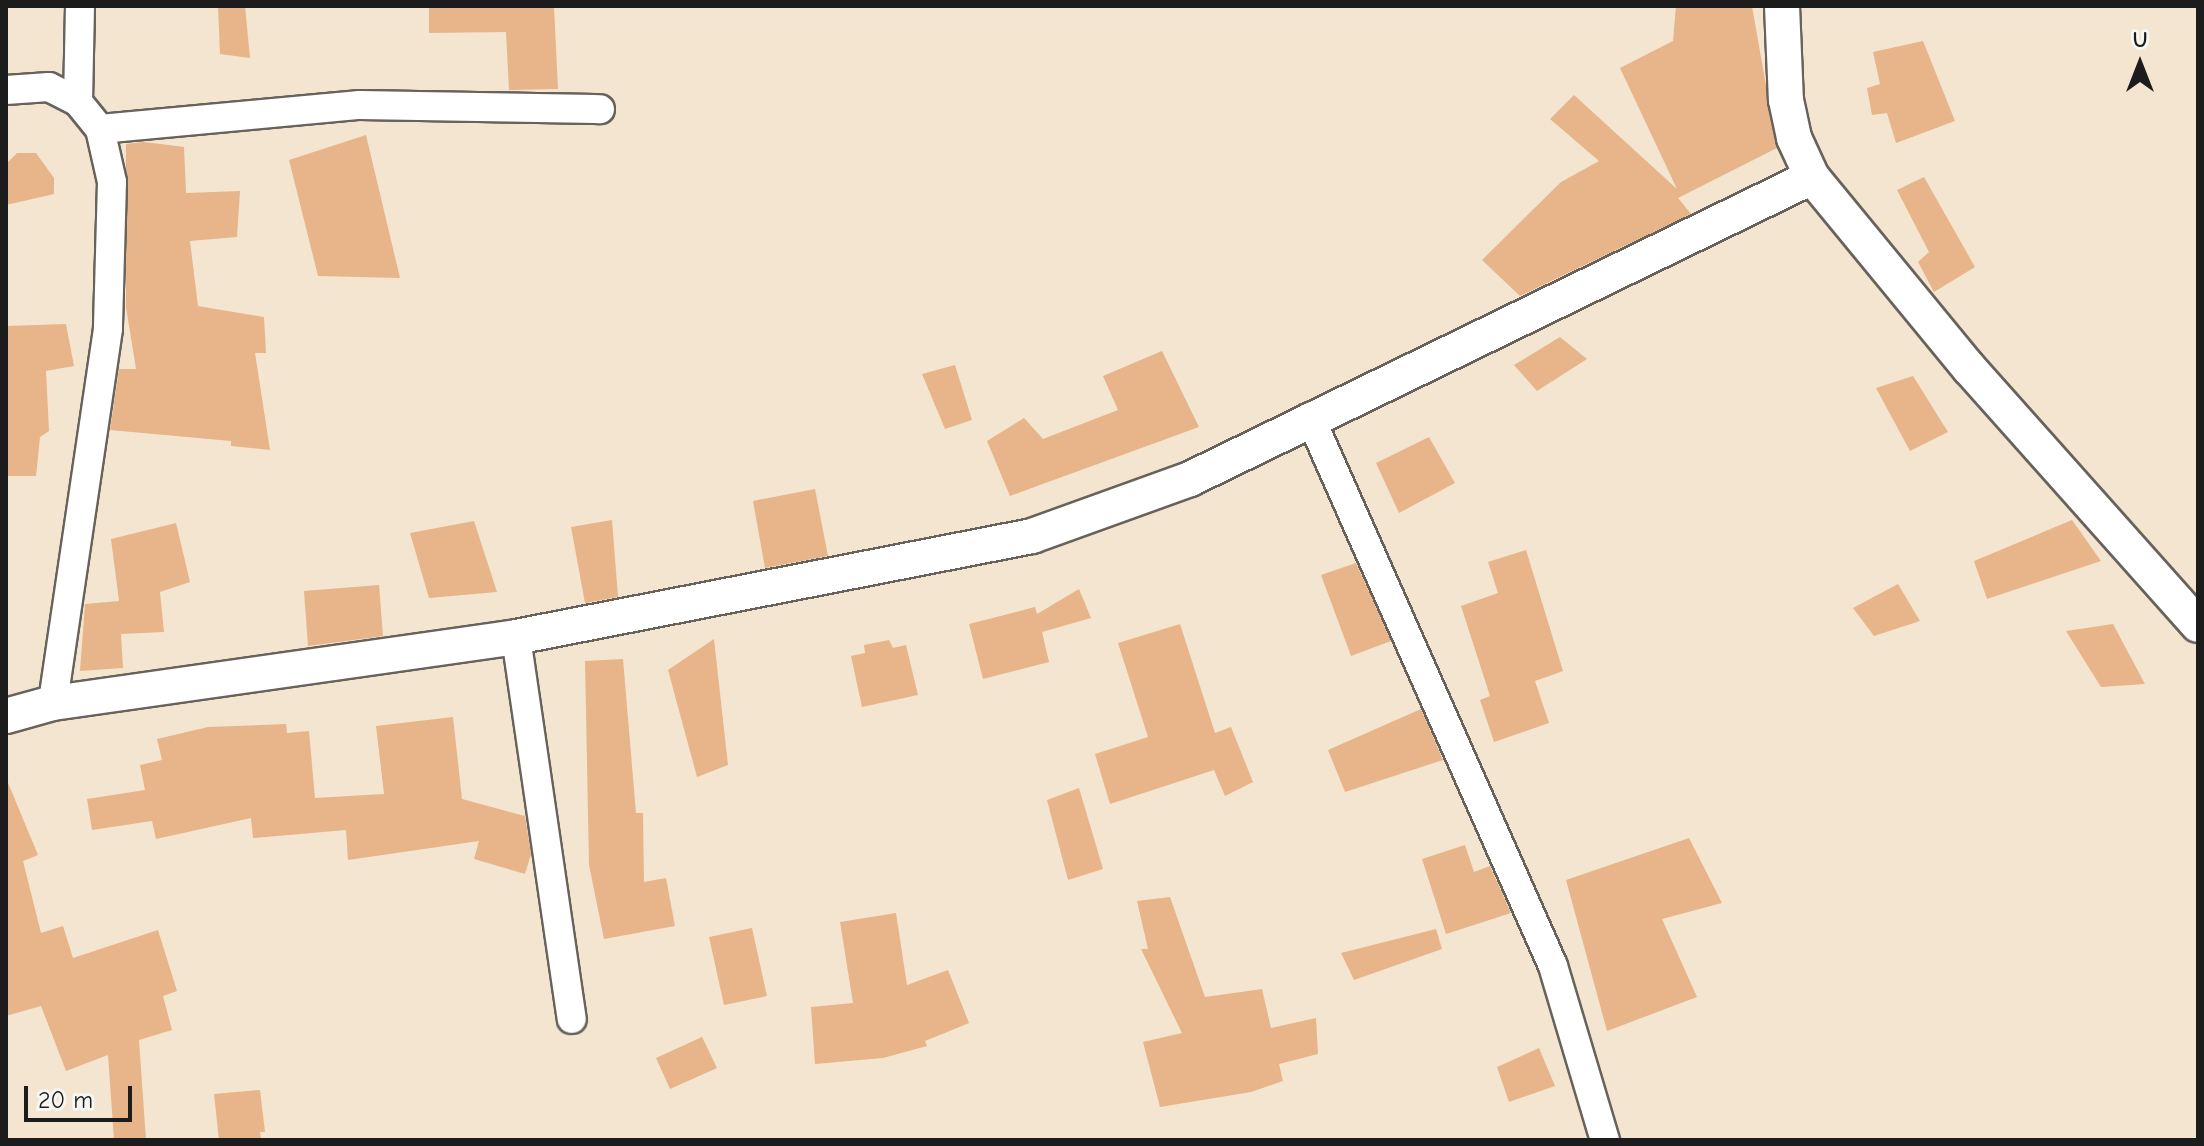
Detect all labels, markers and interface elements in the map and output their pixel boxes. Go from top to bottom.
north arrow [2100,24,2180,104]
text: U [2133,27,2147,53]
scale bar [28,1070,136,1120]
text: 20 m [38,1086,93,1114]

